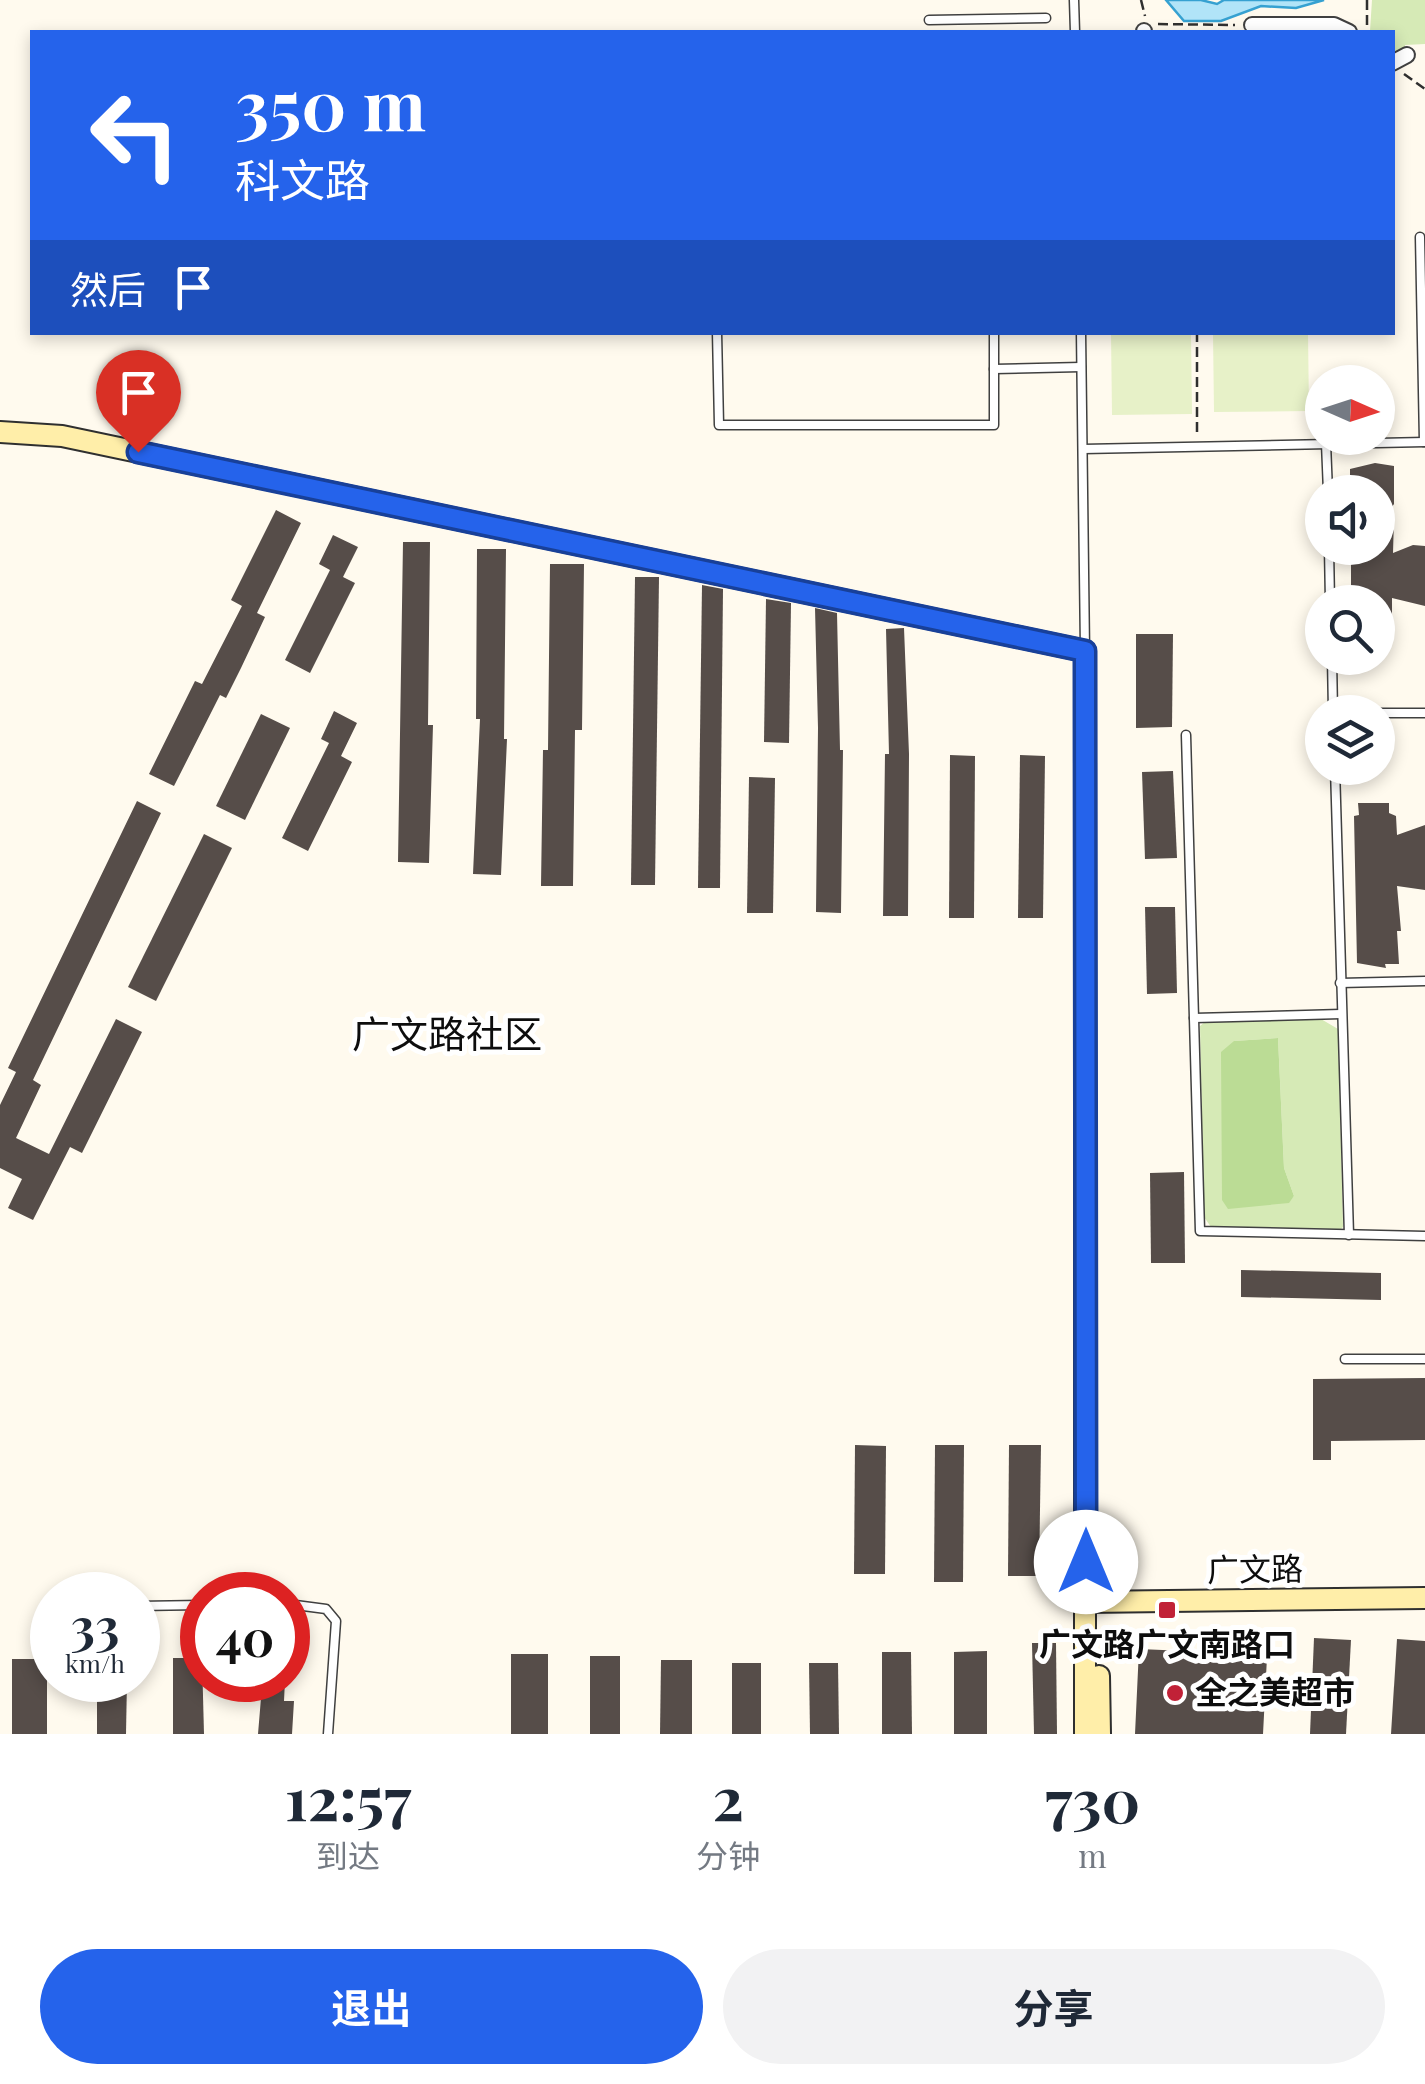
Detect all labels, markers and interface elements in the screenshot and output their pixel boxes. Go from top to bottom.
text: 350 m [235,55,426,149]
icon: left [70,70,200,200]
text: 科文路 [235,148,370,208]
icon: arrive [166,260,221,315]
text: 然后 [70,263,146,314]
pin [96,350,181,453]
icon: arrive [111,365,166,420]
north arrow [1305,365,1395,455]
map controls [1305,365,1395,785]
button: sound [1305,475,1395,565]
button: search [1305,585,1395,675]
button: layers [1305,695,1395,785]
district label: 广文路社区 [352,1007,542,1058]
position arrow [1034,1510,1138,1614]
street label: 广文路 [1207,1545,1303,1590]
speed limit sign: 40 [180,1572,310,1702]
text: 33 [71,1591,119,1658]
marker: 广文路广文南路口 [1156,1599,1178,1621]
place label: 广文路广文南路口 [1039,1621,1295,1664]
text: km/h [65,1646,125,1679]
place label: 全之美超市 [1195,1669,1355,1712]
marker: 全之美超市 [1164,1682,1186,1704]
text: 12:57 [285,1756,411,1836]
text: 2 [712,1756,744,1836]
text: 730 [1045,1758,1140,1838]
text: 到达 [316,1833,380,1876]
text: 分钟 [696,1833,760,1876]
text: m [1078,1833,1107,1876]
button: 退出 [40,1949,703,2064]
button: 分享 [723,1949,1385,2064]

